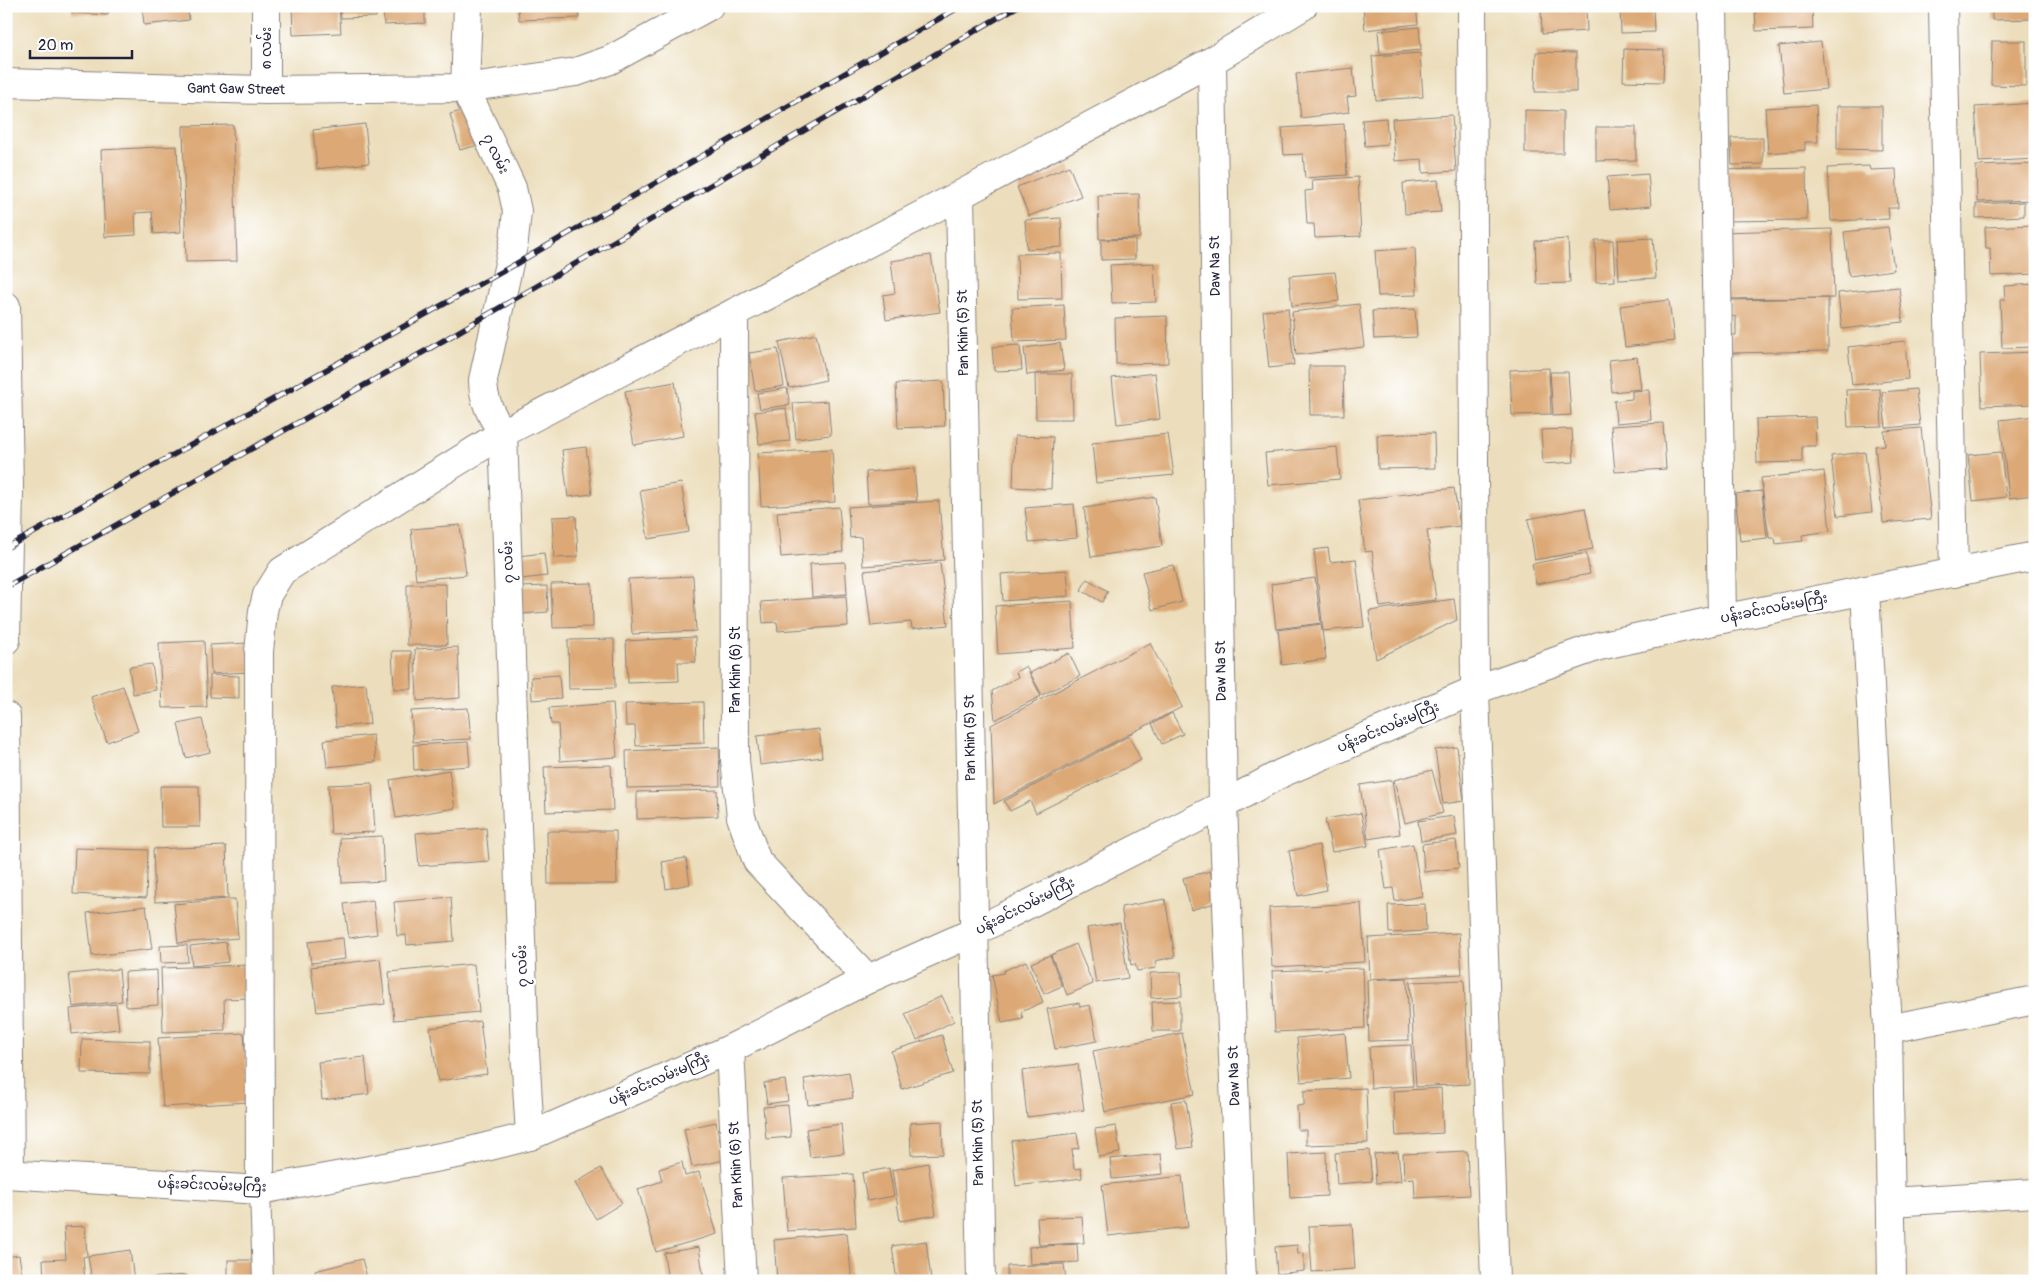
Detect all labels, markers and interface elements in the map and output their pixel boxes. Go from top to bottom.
street label: ၈ လမ်း [256,27,275,69]
scale bar [30,28,132,60]
text: 20 m [38,36,73,55]
street label: Gant Gaw Street [187,80,286,98]
street label: ၇ လမ်း [477,130,514,178]
street label: Daw Na St [1206,235,1224,296]
street label: Pan Khin (5) St [954,289,972,376]
street label: ၇ လမ်း [497,541,520,583]
street label: ပန်းခင်းလမ်းမကြီး [1718,587,1830,630]
street label: Pan Khin (6) St [727,626,744,714]
street label: Daw Na St [1212,640,1230,701]
street label: Pan Khin (5) St [961,694,979,781]
street label: ပန်းခင်းလမ်းမကြီး [1334,696,1443,759]
street label: ပန်းခင်းလမ်းမကြီး [972,872,1079,941]
street label: ၇ လမ်း [511,945,534,987]
street label: Daw Na St [1224,1045,1244,1107]
street label: ပန်းခင်းလမ်းမကြီး [605,1047,713,1112]
street label: Pan Khin (5) St [969,1099,987,1186]
street label: Pan Khin (6) St [725,1121,747,1209]
street label: ပန်းခင်းလမ်းမကြီး [157,1173,267,1198]

